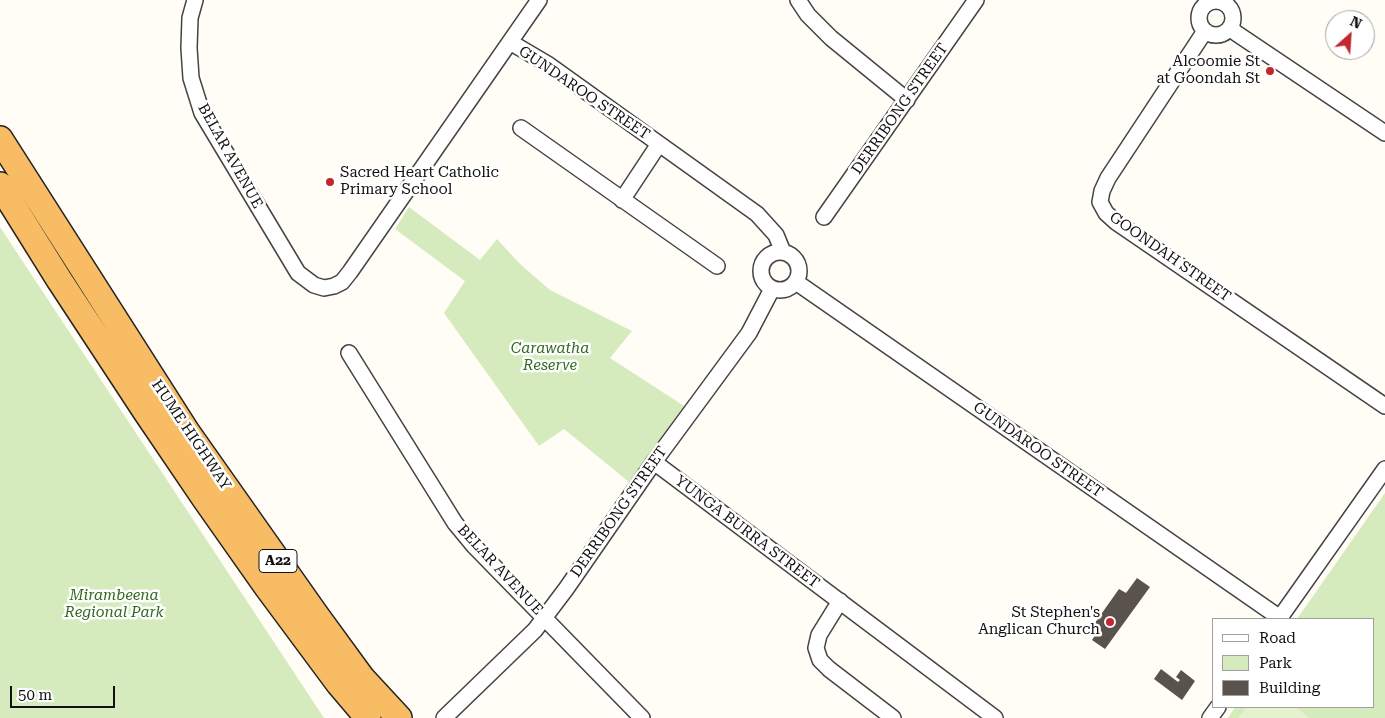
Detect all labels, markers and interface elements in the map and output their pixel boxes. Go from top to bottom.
north arrow [1325,10,1375,60]
text: N [1348,13,1364,32]
street label: DERRIBONG STREET [848,40,952,178]
street label: GUNDAROO STREET [515,42,653,144]
place label: Alcoomie St at Goondah St [1156,53,1260,88]
marker: Alcoomie St at Goondah St [1264,65,1276,77]
street label: BELAR AVENUE [194,100,266,212]
place label: Sacred Heart Catholic Primary School [340,164,499,199]
marker: Sacred Heart Catholic Primary School [324,176,336,188]
street label: GOONDAH STREET [1106,208,1234,306]
park label: Carawatha Reserve [511,340,589,375]
street label: HUME HIGHWAY [147,376,235,494]
street label: GUNDAROO STREET [970,398,1106,502]
street label: DERRIBONG STREET [567,443,671,581]
street label: YUNGA BURRA STREET [671,472,823,592]
street label: BELAR AVENUE [453,521,547,619]
road number: A22 [259,550,297,572]
park label: Mirambeena Regional Park [64,587,164,622]
place label: St Stephen's Anglican Church [978,604,1100,639]
marker: St Stephen's Anglican Church [1104,616,1116,628]
legend [1212,618,1375,708]
text: Road [1259,629,1296,647]
text: Park [1259,654,1292,672]
scale bar [12,676,118,708]
text: Building [1259,679,1320,697]
text: 50 m [18,686,52,704]

